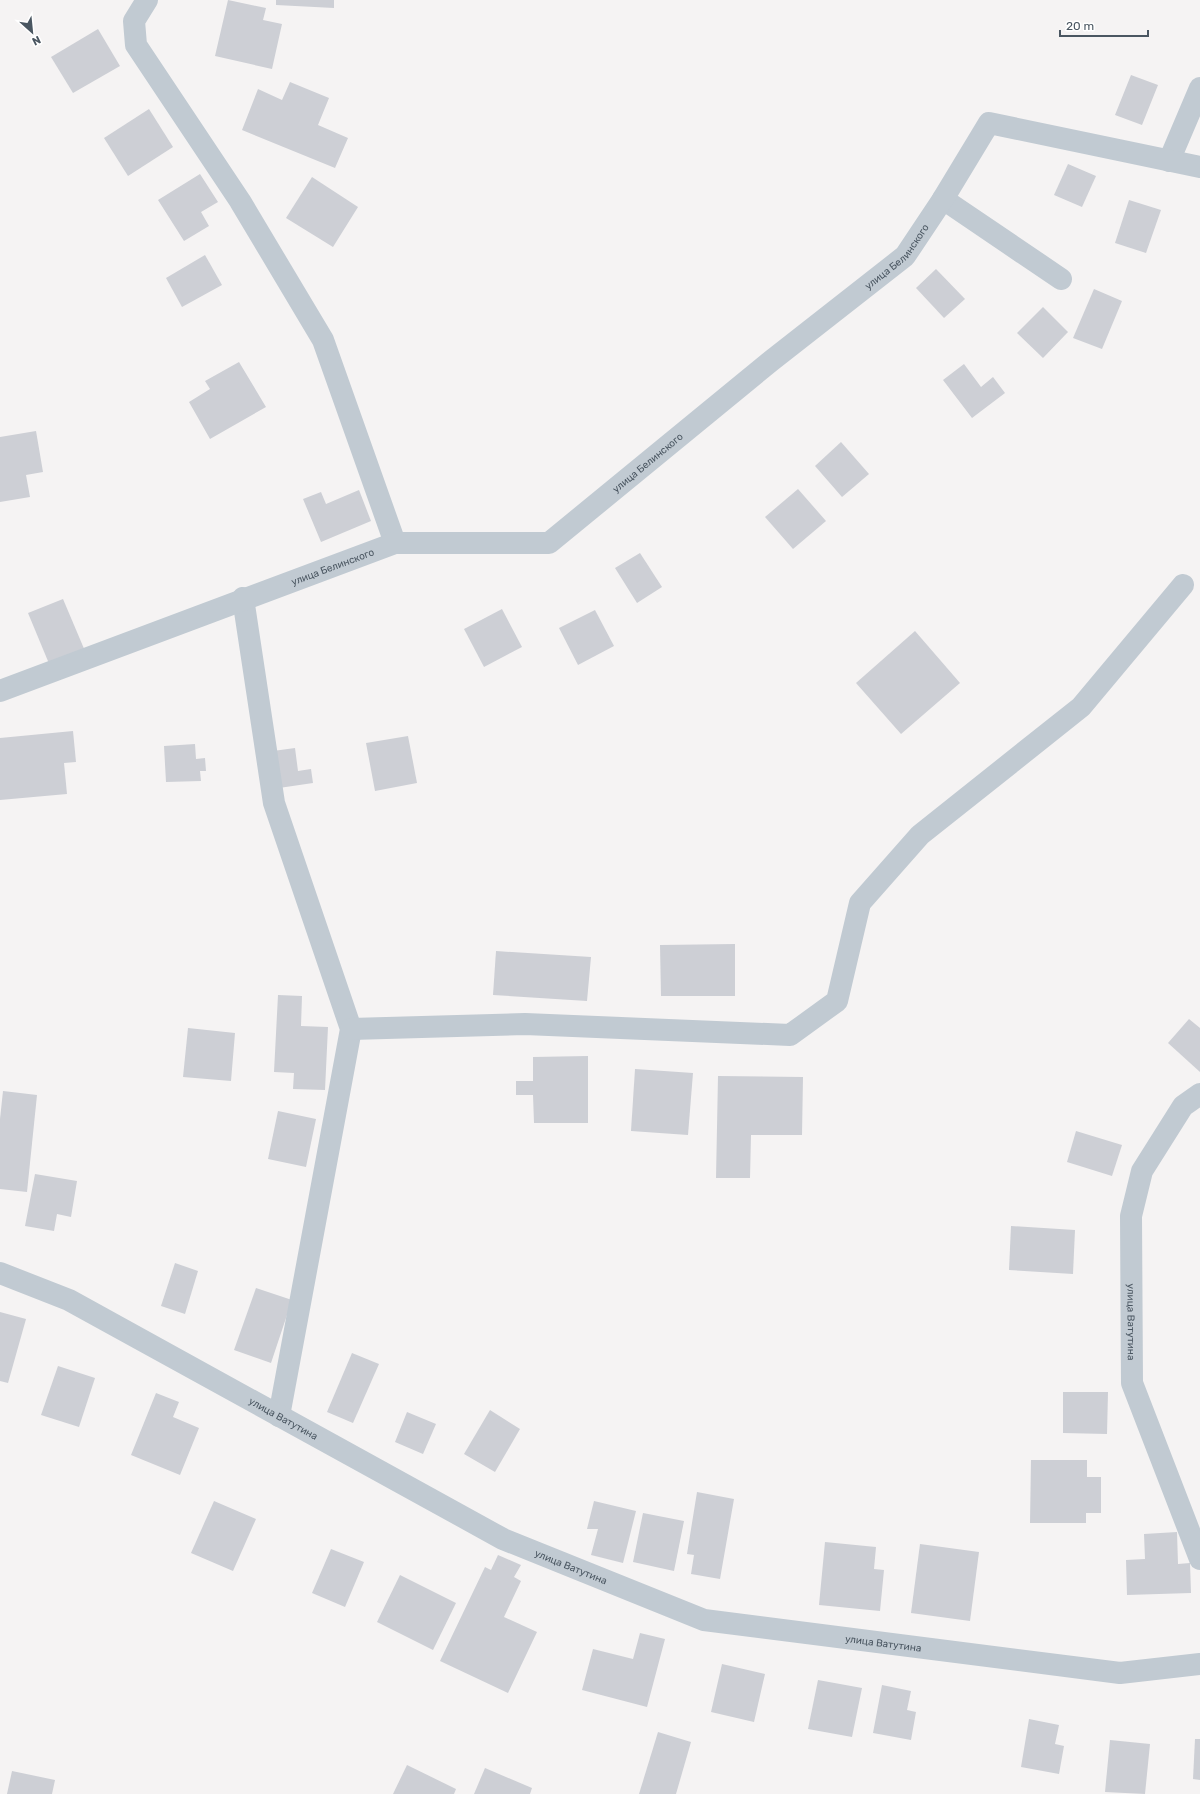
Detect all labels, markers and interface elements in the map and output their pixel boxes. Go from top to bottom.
north arrow [12,12,52,52]
scale bar [1060,12,1148,38]
text: 20 m [1066,19,1094,33]
text: N [30,33,43,48]
street label: улица Белинского [863,222,932,292]
street label: улица Белинского [610,431,686,496]
street label: улица Белинского [290,546,376,588]
street label: улица Ватутина [1124,1284,1137,1361]
street label: улица Ватутина [246,1395,320,1443]
street label: улица Ватутина [533,1547,609,1587]
street label: улица Ватутина [844,1633,922,1655]

